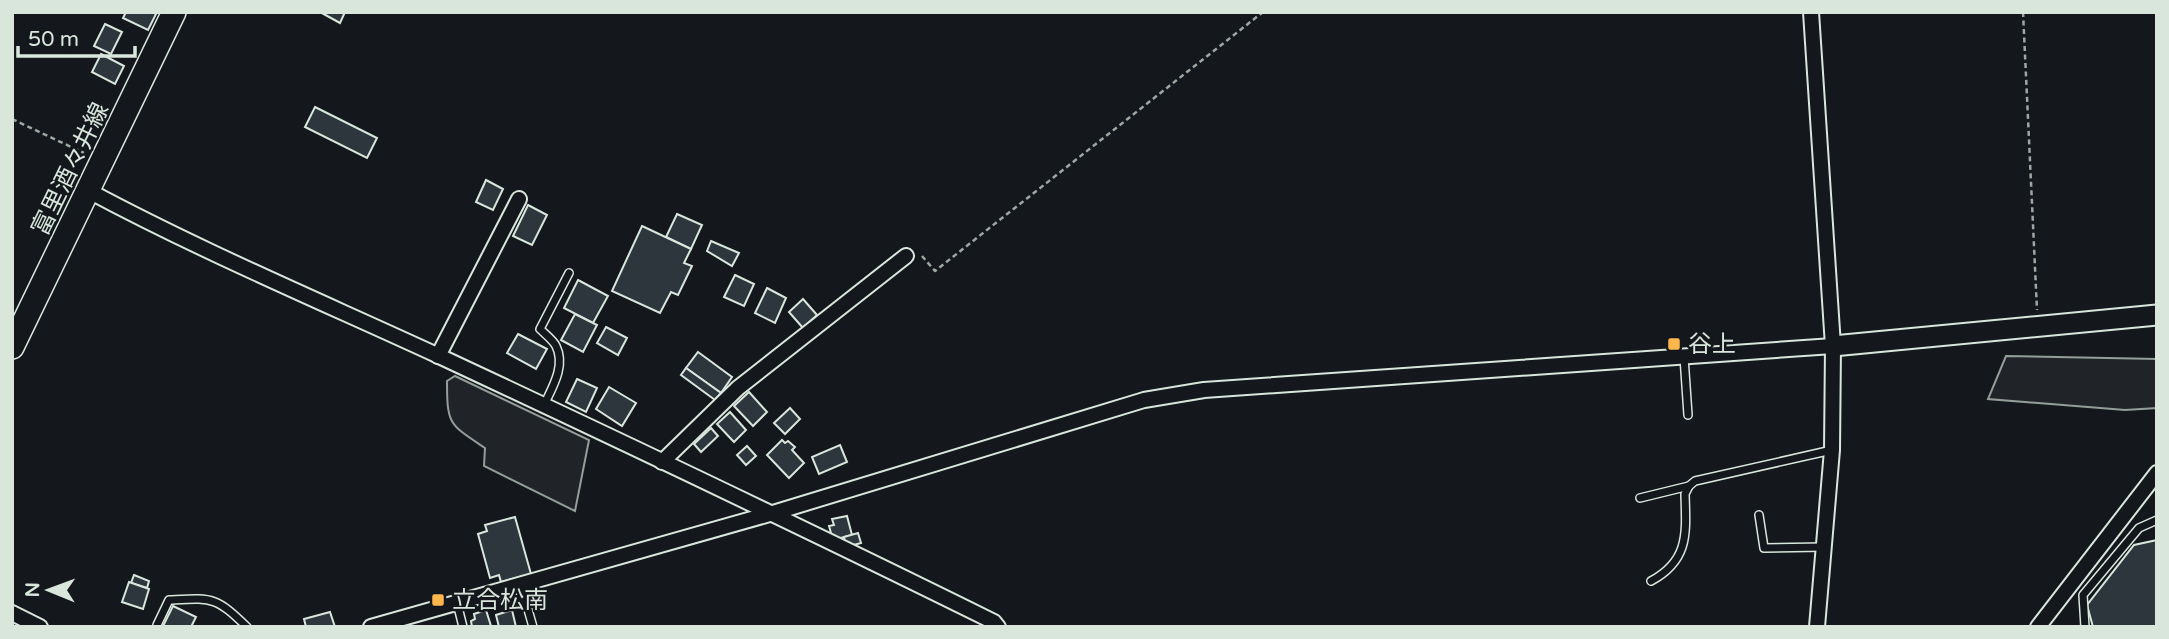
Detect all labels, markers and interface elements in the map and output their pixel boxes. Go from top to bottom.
scale bar [18,14,135,58]
text: 50 m [28,27,79,52]
street label: 富里酒々井線 [26,98,115,240]
place label: 谷上 [1688,330,1736,359]
marker: 谷上 [1666,336,1682,352]
north arrow [14,555,84,625]
text: N [22,582,44,598]
place label: 立合松南 [452,586,548,615]
marker: 立合松南 [430,592,446,608]

